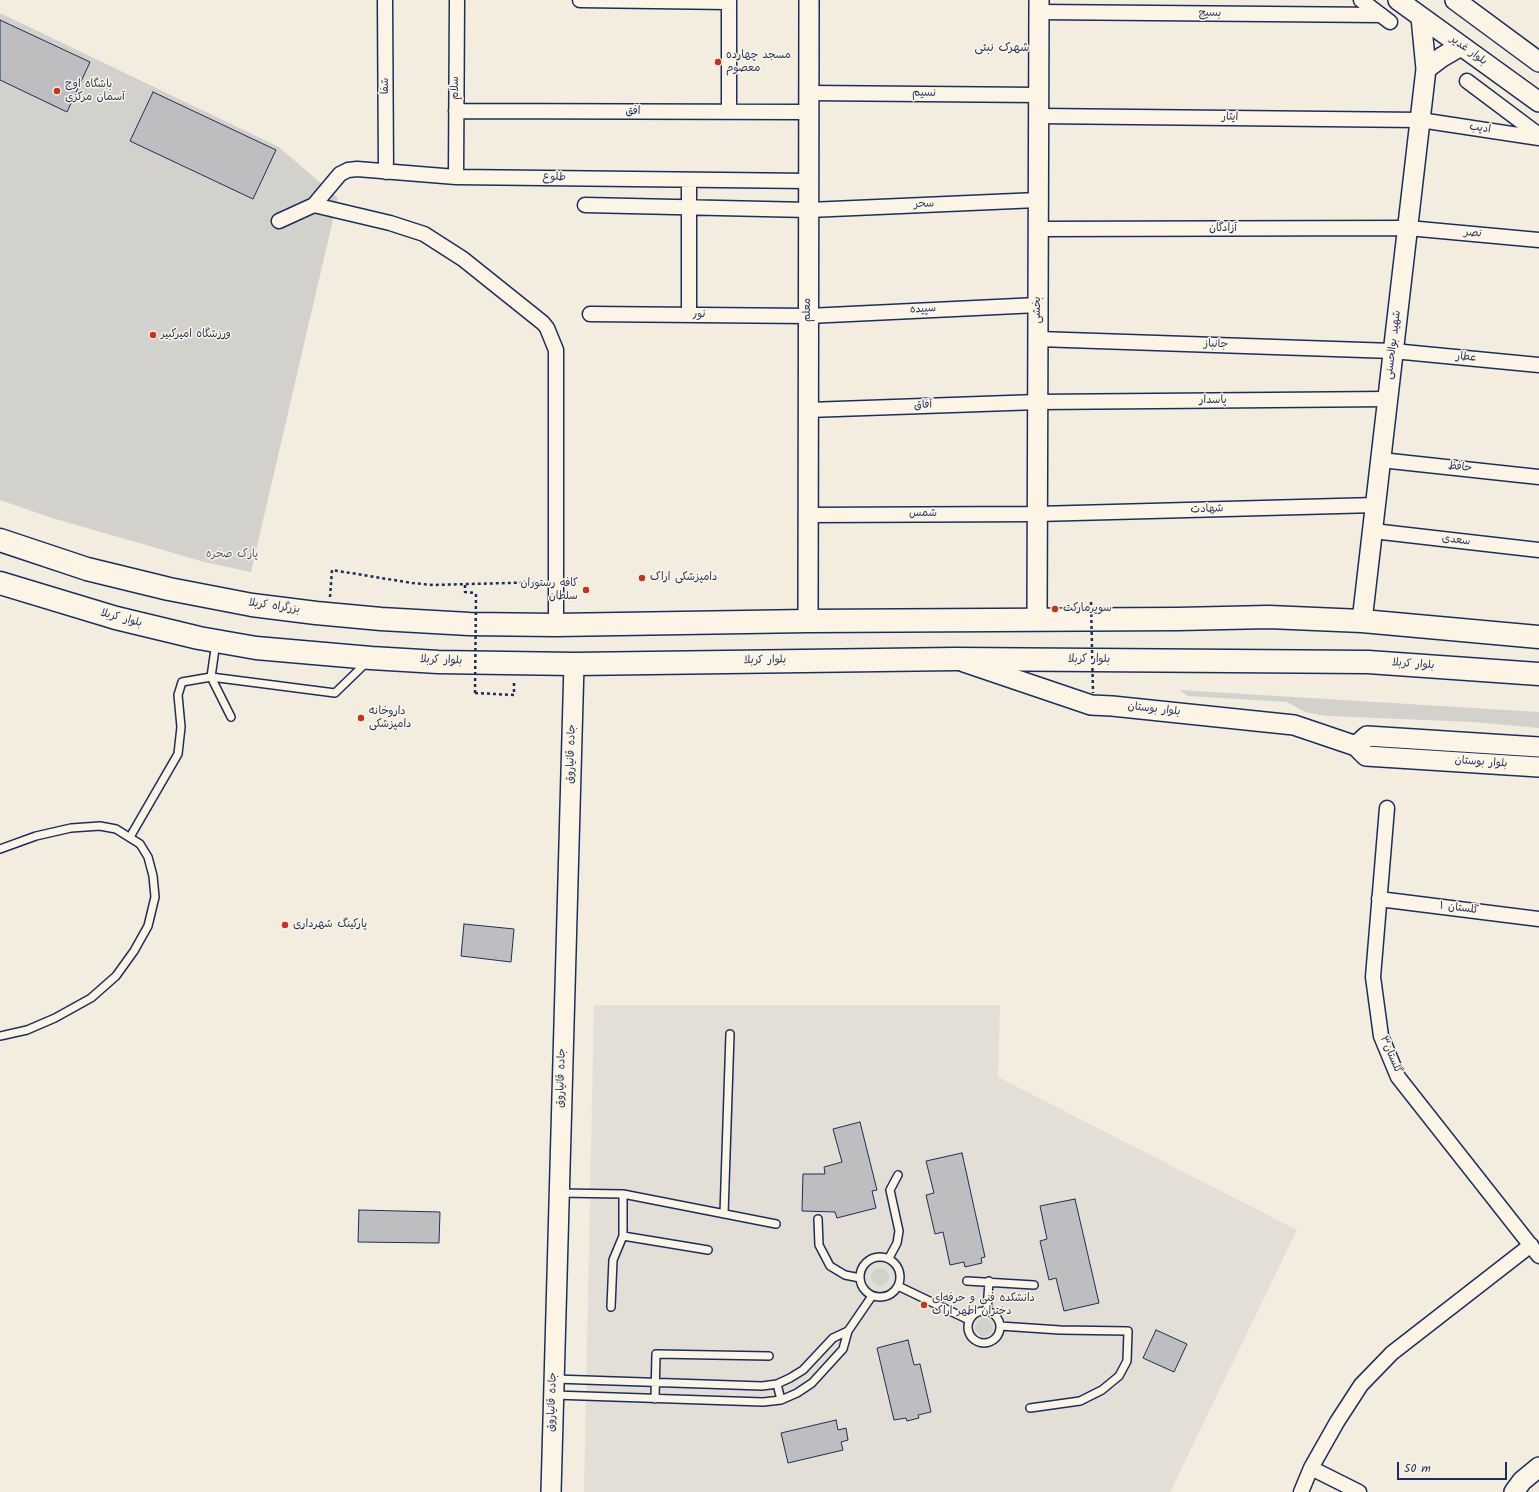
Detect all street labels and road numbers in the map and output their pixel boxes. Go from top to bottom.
street label: بسیج [1199,7,1221,21]
street label: بلوار غدیر [1447,33,1489,69]
street label: سلام [449,76,463,100]
street label: شفا [379,78,393,94]
street label: نسیم [912,87,936,101]
street label: افق [626,105,640,119]
street label: ایثار [1222,111,1238,125]
street label: ادیب [1468,121,1492,137]
street label: طلوع [542,171,566,185]
street label: سحر [914,198,934,212]
street label: آزادگان [1209,222,1237,236]
street label: نصر [1464,227,1482,241]
street label: بخشی [1031,296,1045,324]
street label: معلم [801,298,815,322]
street label: سپیده [910,303,936,317]
street label: نور [693,308,705,322]
street label: شهید بوالحسنی [1383,310,1405,380]
street label: جانباز [1204,338,1228,352]
street label: عطار [1455,351,1477,365]
street label: پاسدار [1199,394,1227,408]
street label: آفاق [914,399,932,413]
street label: حافظ [1447,460,1473,476]
street label: شهادت [1190,503,1224,517]
street label: شمس [909,507,937,521]
street label: سعدی [1441,533,1471,549]
street label: بزرگراه کربلا [247,597,301,617]
street label: بلوار کربلا [99,607,143,631]
street label: بلوار کربلا [1068,653,1110,667]
street label: بلوار کربلا [420,654,462,668]
street label: بلوار کربلا [744,654,786,668]
street label: بلوار کربلا [1391,657,1435,673]
street label: بلوار بوستان [1127,701,1181,719]
street label: جاده قانیاروق [564,724,580,784]
street label: بلوار بوستان [1454,755,1508,771]
street label: گلستان ۱ [1439,900,1479,918]
street label: گلستان۳ [1376,1034,1404,1076]
street label: جاده قانیاروق [554,1048,570,1108]
street label: جاده قانیاروق [545,1372,561,1432]

